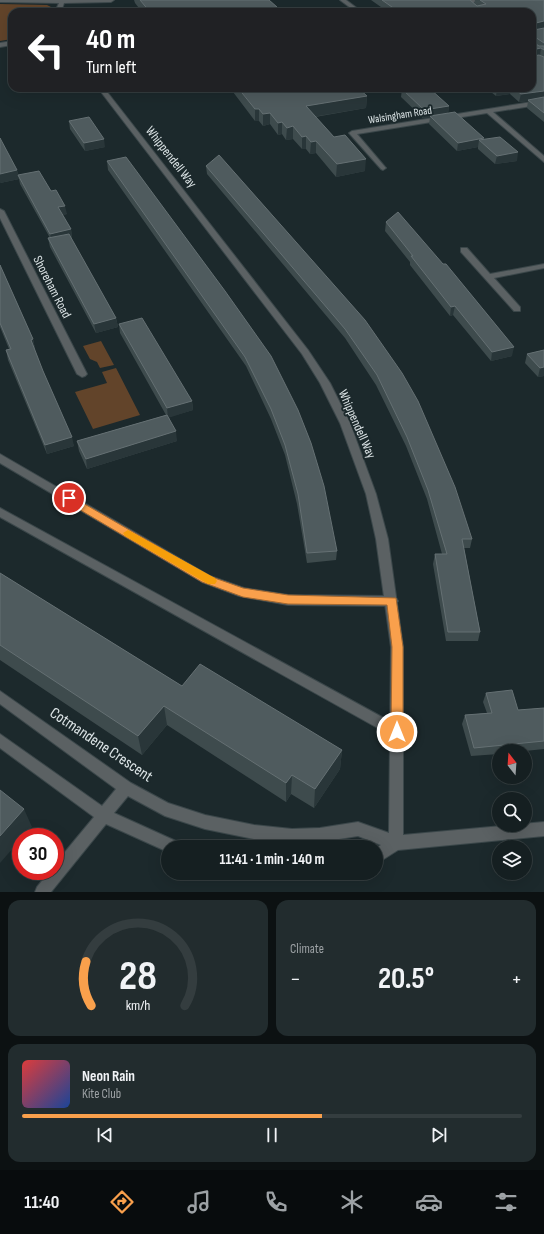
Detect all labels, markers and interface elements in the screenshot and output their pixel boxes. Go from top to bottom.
text: 40 m [86,23,135,56]
icon: left [20,24,72,76]
text: Turn left [86,57,137,78]
street label: Walsingham Road [367,103,433,126]
street label: Whippendell Way [142,123,200,191]
street label: Shoreham Road [29,253,75,321]
street label: Whippendell Way [335,387,379,461]
pin [52,481,86,515]
icon: arrive [58,487,80,509]
street label: Cotmandene Crescent [46,704,156,787]
position arrow [376,711,418,753]
north arrow [492,744,532,784]
map controls [492,744,532,880]
button: search [492,792,532,832]
speed limit sign: 30 [12,828,64,880]
button: layers [492,840,532,880]
text: 11:41 · 1 min · 140 m [220,850,324,869]
text: Climate [290,941,324,957]
text: 28 [119,952,157,1001]
text: 20.5° [378,961,434,997]
text: − [290,966,301,993]
text: + [511,966,522,993]
text: km/h [126,997,150,1014]
text: Neon Rain [82,1067,135,1086]
text: Kite Club [82,1086,121,1102]
icon: previous [94,1124,116,1146]
icon: pause [261,1124,283,1146]
icon: next [428,1124,450,1146]
icon: directions [108,1188,136,1216]
icon: music [185,1188,213,1216]
icon: phone [262,1188,290,1216]
icon: climate [338,1188,366,1216]
icon: car [415,1188,443,1216]
icon: filters [492,1188,520,1216]
text: 11:40 [24,1192,59,1213]

